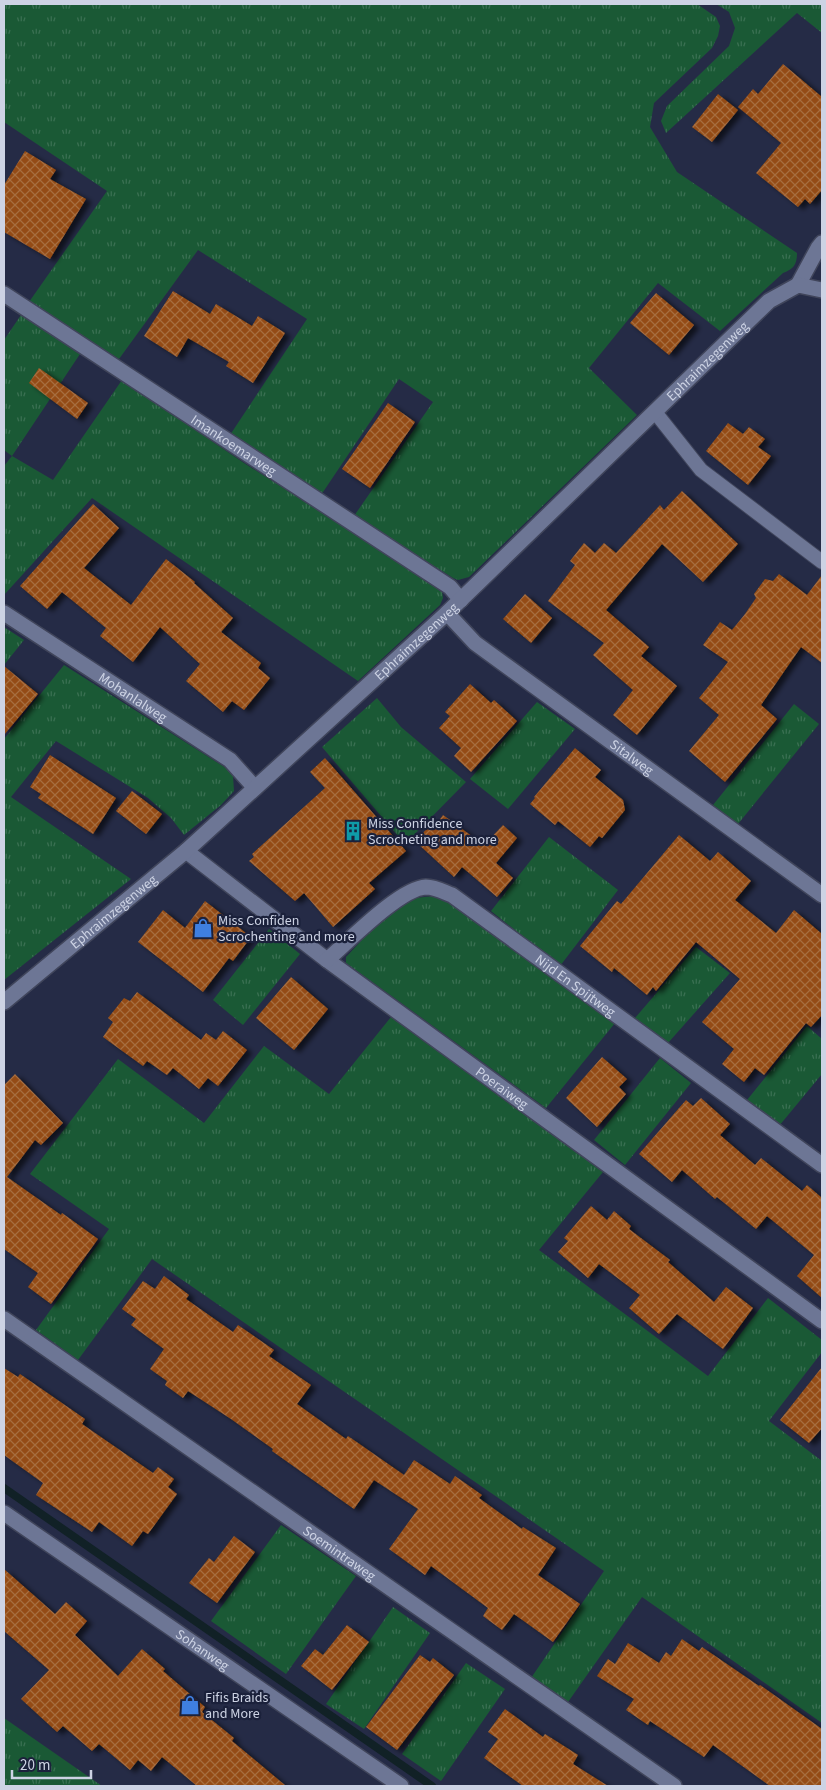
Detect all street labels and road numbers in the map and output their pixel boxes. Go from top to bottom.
street label: Ephraimzegenweg [662,317,753,406]
street label: Imankoemarweg [186,410,280,481]
street label: Ephraimzegenweg [370,598,463,685]
street label: Mohanlalweg [94,668,171,728]
street label: Sitalweg [605,735,657,781]
street label: Ephraimzegenweg [66,870,162,954]
street label: Nijd En Spijtweg [531,950,620,1022]
street label: Poeraiweg [471,1062,532,1115]
street label: Soemintraweg [298,1521,380,1586]
street label: Sohanweg [171,1625,233,1676]

